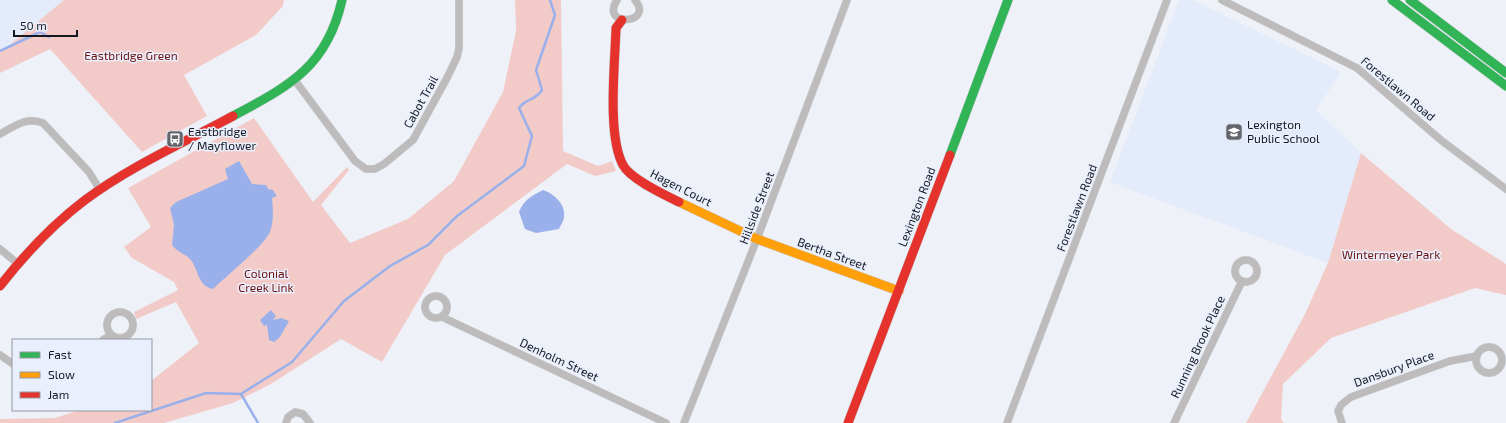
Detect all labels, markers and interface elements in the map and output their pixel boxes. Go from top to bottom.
scale bar [14,12,77,38]
text: 50 m [20,18,47,32]
park label: Eastbridge Green [84,48,178,62]
street label: Forestlawn Road [1359,53,1438,123]
street label: Cabot Trail [400,72,440,130]
place label: Lexington Public School [1247,117,1320,145]
school or university icon: Lexington Public School [1224,122,1244,142]
place label: Eastbridge / Mayflower [188,124,256,152]
bus stop icon: Eastbridge / Mayflower [165,129,185,149]
street label: Forestlawn Road [1053,162,1099,253]
street label: Lexington Road [894,165,938,248]
street label: Hagen Court [648,166,715,209]
street label: Hillside Street [736,169,776,246]
street label: Bertha Street [796,234,869,272]
park label: Wintermeyer Park [1342,247,1440,261]
park label: Colonial Creek Link [238,266,294,294]
street label: Running Brook Place [1167,293,1227,400]
street label: Denholm Street [518,335,601,384]
legend [12,339,152,411]
text: Fast [48,347,72,361]
street label: Dansbury Place [1352,347,1436,389]
text: Slow [48,367,75,381]
text: Jam [48,387,69,401]

